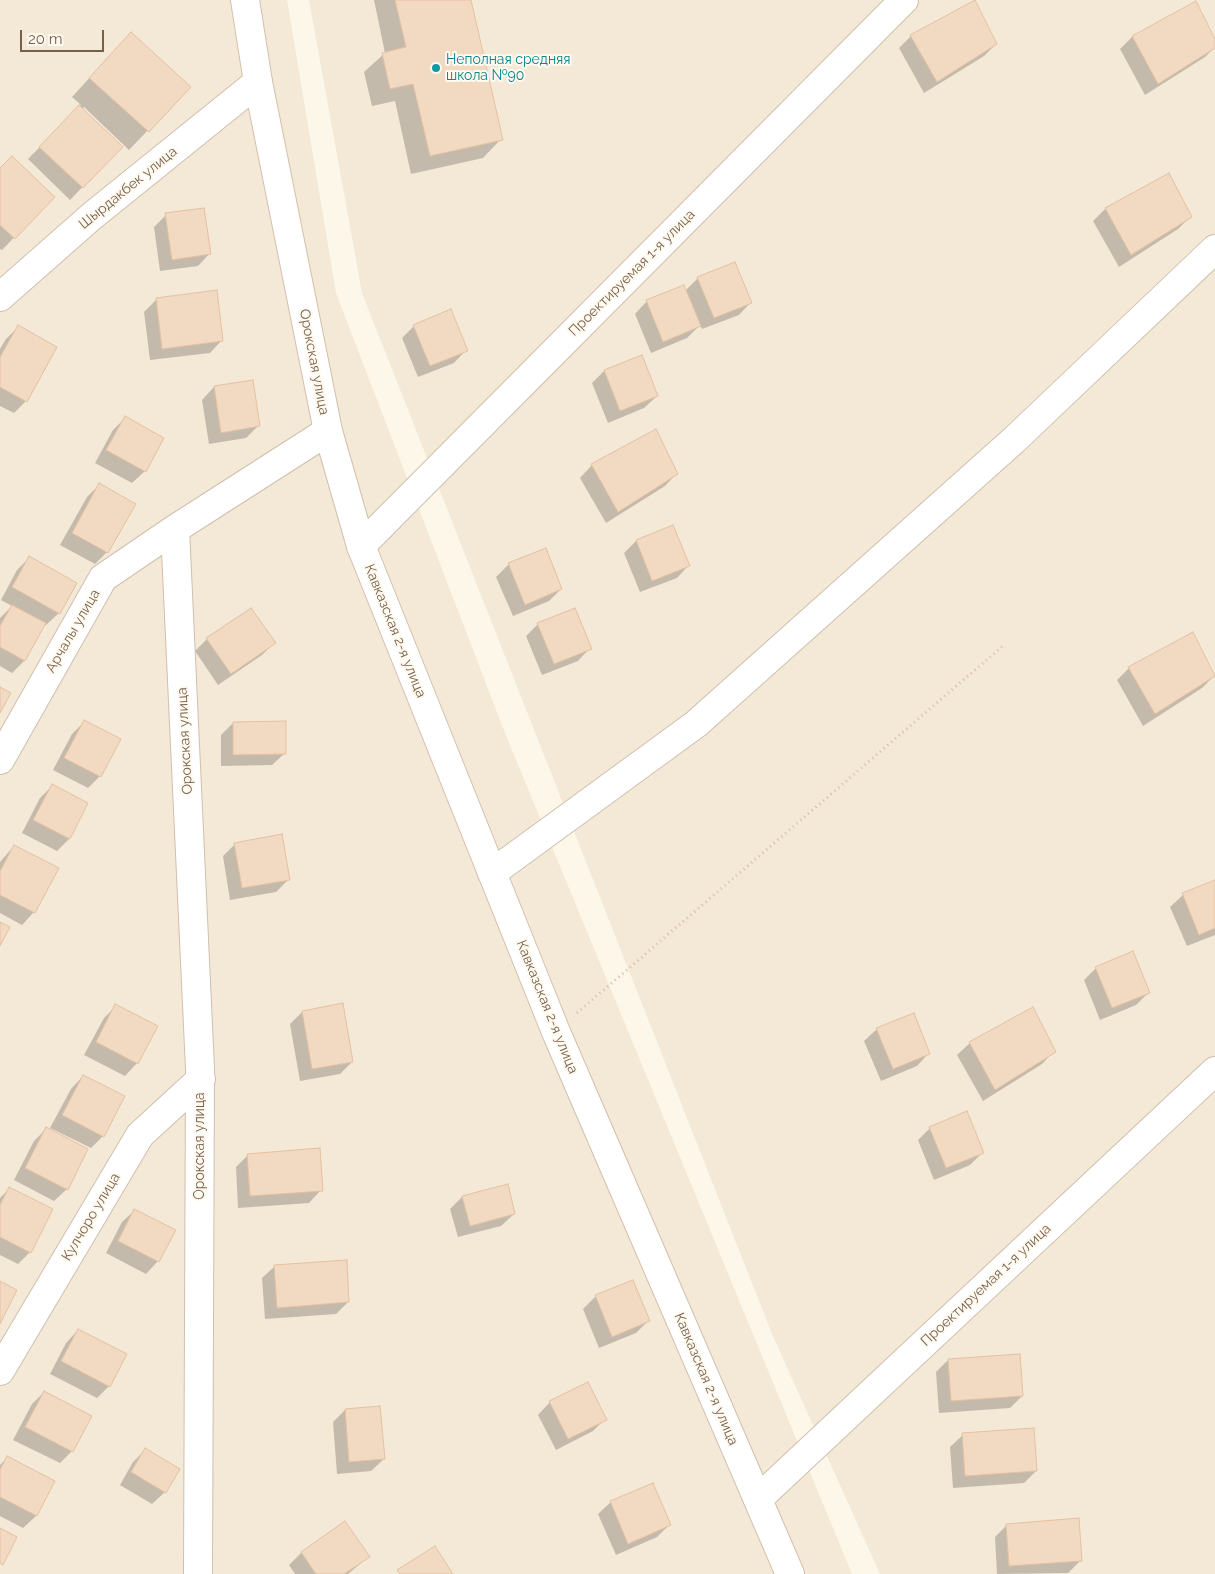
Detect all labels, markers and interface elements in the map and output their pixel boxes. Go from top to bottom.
scale bar [22,20,106,52]
text: 20 m [28,30,63,48]
place label: Неполная средняя школа №90 [446,52,571,84]
marker: Неполная средняя школа №90 [430,62,442,74]
street label: Шырдакбек улица [76,143,180,233]
street label: Проектируемая 1-я улица [565,206,699,340]
street label: Орокская улица [296,308,332,416]
street label: Кавказская 2-я улица [361,562,429,700]
street label: Арчалы улица [42,586,104,676]
street label: Орокская улица [174,687,196,795]
street label: Кавказская 2-я улица [513,938,581,1076]
street label: Орокская улица [192,1092,208,1200]
street label: Кулчоро улица [58,1170,124,1264]
street label: Проектируемая 1-я улица [917,1220,1055,1350]
street label: Кавказская 2-я улица [670,1310,742,1448]

